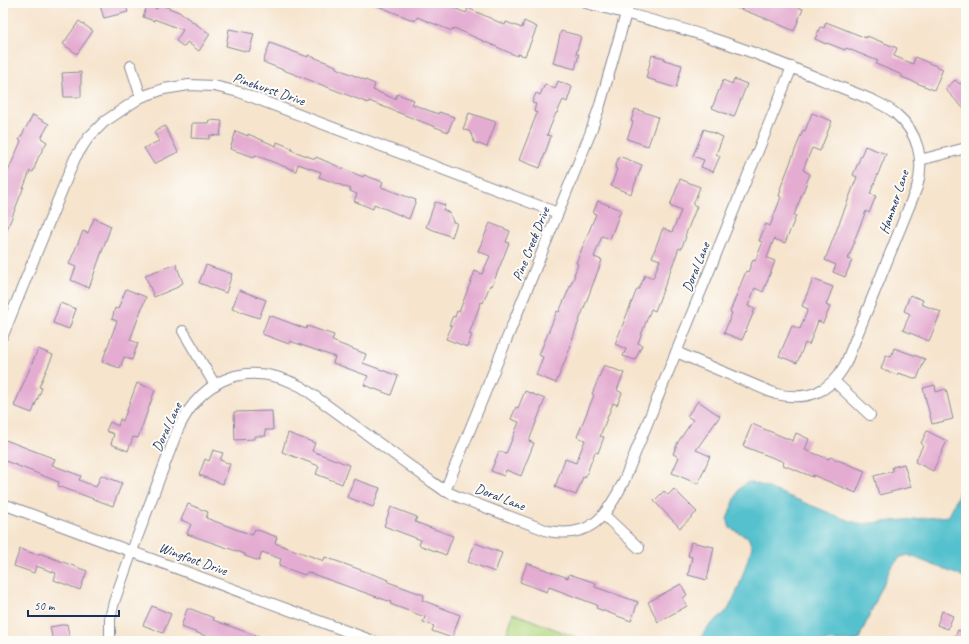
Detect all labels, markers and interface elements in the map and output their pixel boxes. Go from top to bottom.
street label: Pinehurst Drive [231,69,308,110]
street label: Hammer Lane [875,167,913,236]
street label: Pine Creek Drive [509,203,554,283]
street label: Doral Lane [678,238,714,294]
street label: Doral Lane [148,398,186,454]
street label: Doral Lane [473,480,529,515]
street label: Wingfoot Drive [157,539,231,580]
scale bar [28,592,119,618]
text: 50 m [34,598,56,614]

